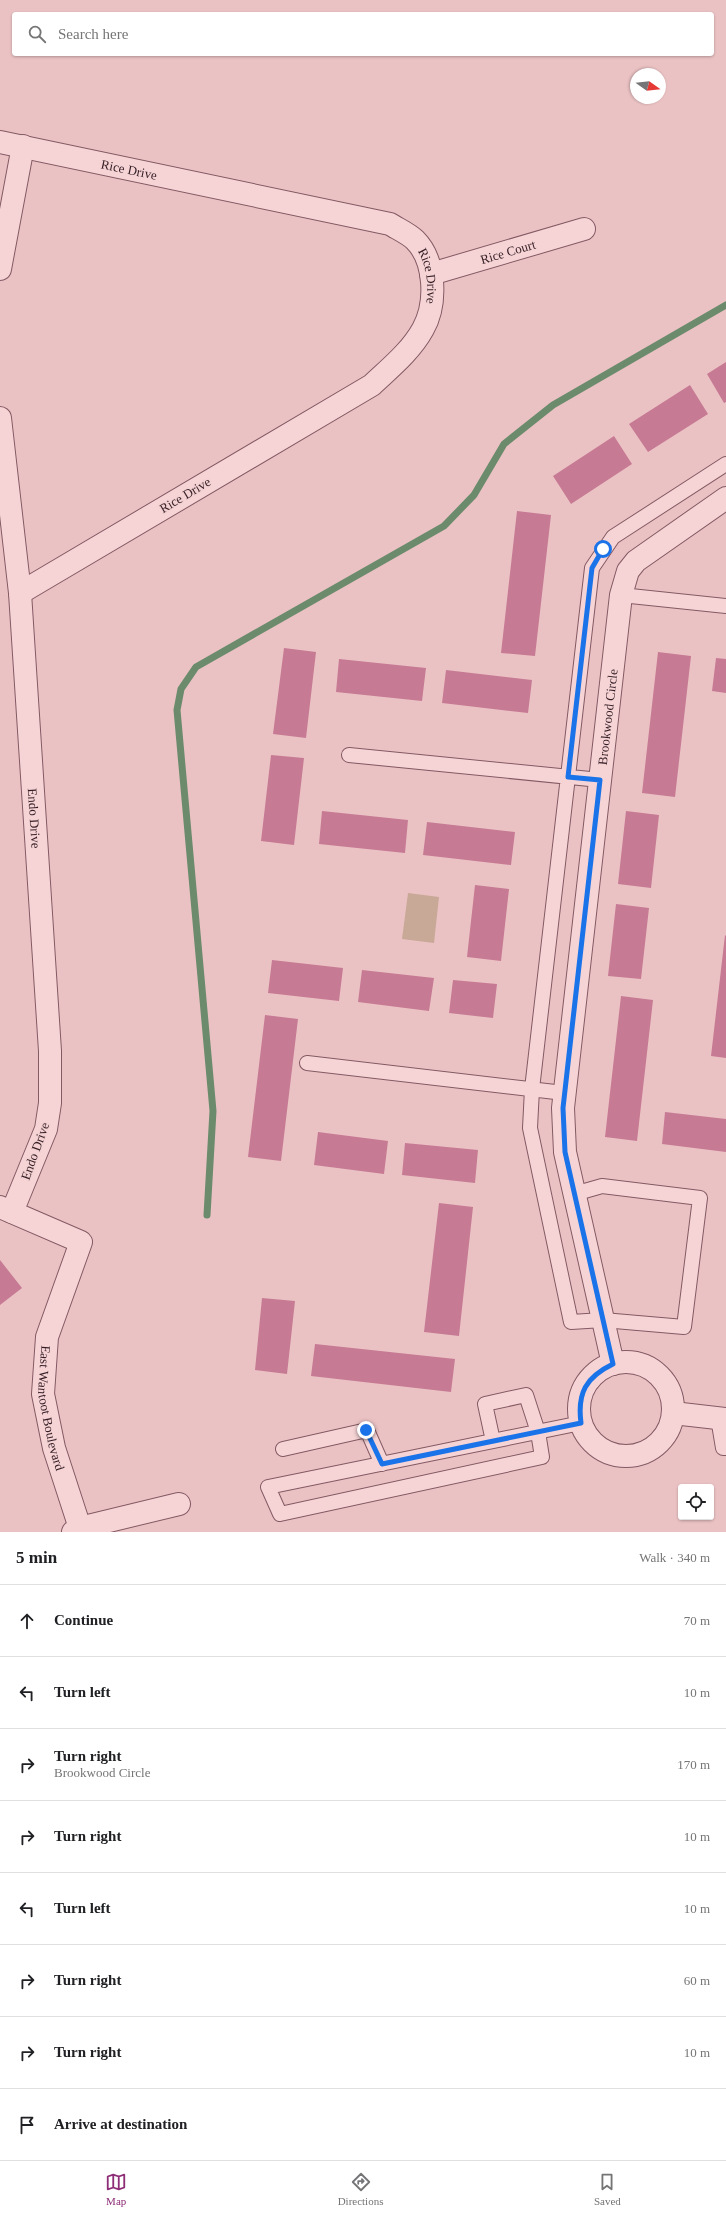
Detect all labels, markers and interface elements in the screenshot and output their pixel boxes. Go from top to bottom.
search box [12,12,714,56]
icon: search [26,23,48,45]
text: Search here [58,26,128,42]
north arrow [630,68,666,104]
street label: Rice Drive [100,156,159,182]
street label: Rice Court [478,236,537,267]
street label: Rice Drive [415,245,440,305]
street label: Rice Drive [157,474,213,516]
route start [594,540,612,558]
street label: Brookwood Circle [594,668,620,766]
street label: Endo Drive [25,788,44,849]
street label: Endo Drive [18,1120,52,1182]
street label: East Wantoot Boulevard [35,1345,68,1473]
route end [357,1421,375,1439]
map controls [678,1484,714,1520]
button: locate [678,1484,714,1520]
text: 5 min [16,1548,57,1567]
text: Walk · 340 m [639,1550,710,1565]
icon: ahead [16,1610,38,1632]
text: Continue [54,1612,113,1628]
text: 70 m [684,1613,710,1628]
icon: left [16,1682,38,1704]
text: Turn left [54,1684,111,1700]
text: 10 m [684,1685,710,1700]
text: Turn right [54,1748,121,1764]
icon: right [16,1754,38,1776]
text: 170 m [677,1757,710,1772]
text: Brookwood Circle [54,1765,150,1780]
icon: right [16,1826,38,1848]
text: Turn right [54,1828,121,1844]
text: 10 m [684,1829,710,1844]
icon: left [16,1898,38,1920]
text: Turn left [54,1900,111,1916]
text: 10 m [684,1901,710,1916]
icon: right [16,1970,38,1992]
text: Turn right [54,1972,121,1988]
text: 60 m [684,1973,710,1988]
icon: right [16,2042,38,2064]
text: Turn right [54,2044,121,2060]
text: 10 m [684,2045,710,2060]
icon: arrive [16,2114,38,2136]
text: Arrive at destination [54,2116,187,2132]
tab: Map [105,2171,127,2207]
tab: Directions [338,2171,383,2207]
tab: Saved [594,2171,621,2207]

